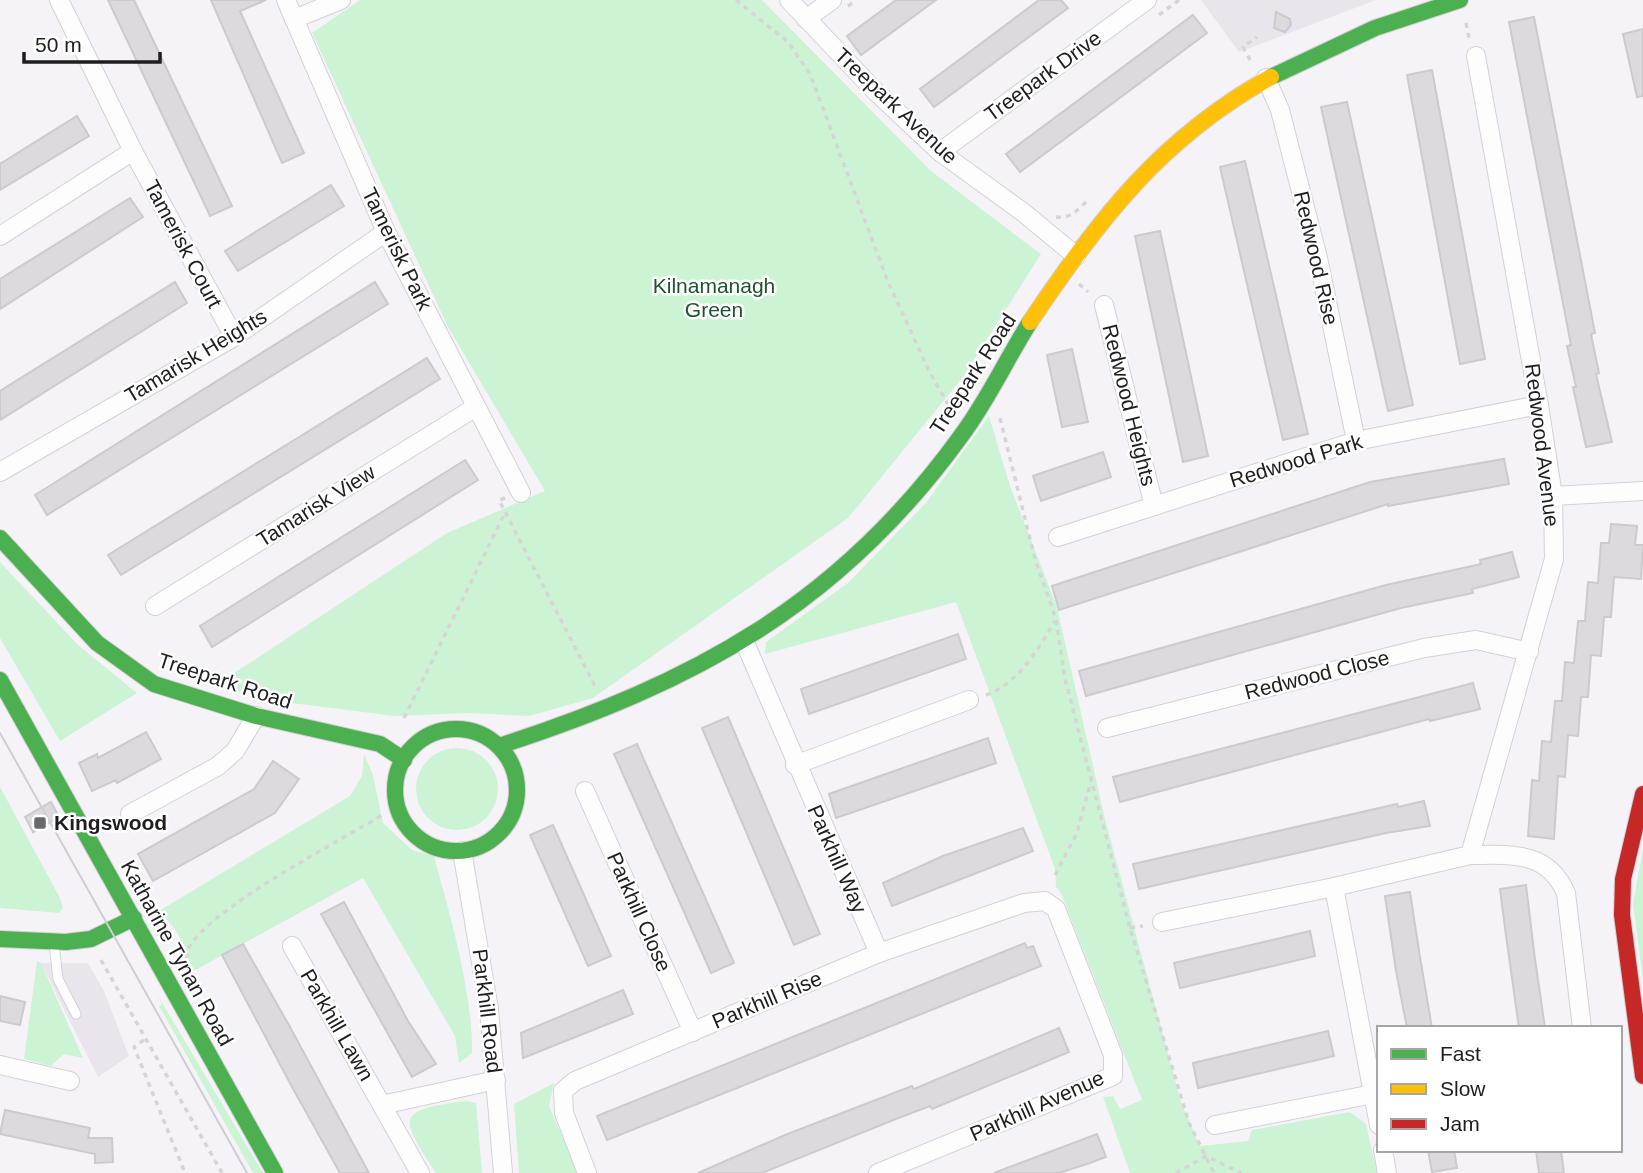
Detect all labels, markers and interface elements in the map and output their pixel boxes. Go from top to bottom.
scale bar [24,21,161,65]
street label: Treepark Drive [980,26,1105,125]
text: 50 m [35,33,82,56]
street label: Treepark Avenue [830,43,962,168]
street label: Tamerisk Court [140,176,227,312]
street label: Tamerisk Park [358,184,437,314]
street label: Redwood Rise [1290,189,1343,327]
park label: Kilnamanagh Green [653,274,775,321]
street label: Tamarisk Heights [121,304,271,407]
street label: Treepark Road [925,309,1020,438]
street label: Redwood Heights [1098,322,1161,488]
street label: Redwood Avenue [1521,362,1564,528]
street label: Redwood Park [1227,429,1366,492]
street label: Tamarisk View [252,460,380,551]
street label: Redwood Close [1242,645,1392,704]
street label: Treepark Road [155,648,295,713]
street label: Parkhill Way [803,801,872,917]
place label: Kingswood [54,811,167,834]
marker: Kingswood [32,815,48,831]
street label: Parkhill Close [603,848,676,975]
street label: Katharine Tynan Road [117,856,238,1050]
street label: Parkhill Road [468,948,507,1074]
street label: Parkhill Lawn [296,965,379,1085]
street label: Parkhill Rise [709,966,825,1033]
legend [1377,1026,1622,1152]
text: Fast [1440,1042,1481,1065]
street label: Parkhill Avenue [966,1066,1107,1145]
text: Slow [1440,1077,1486,1100]
text: Jam [1440,1112,1480,1135]

